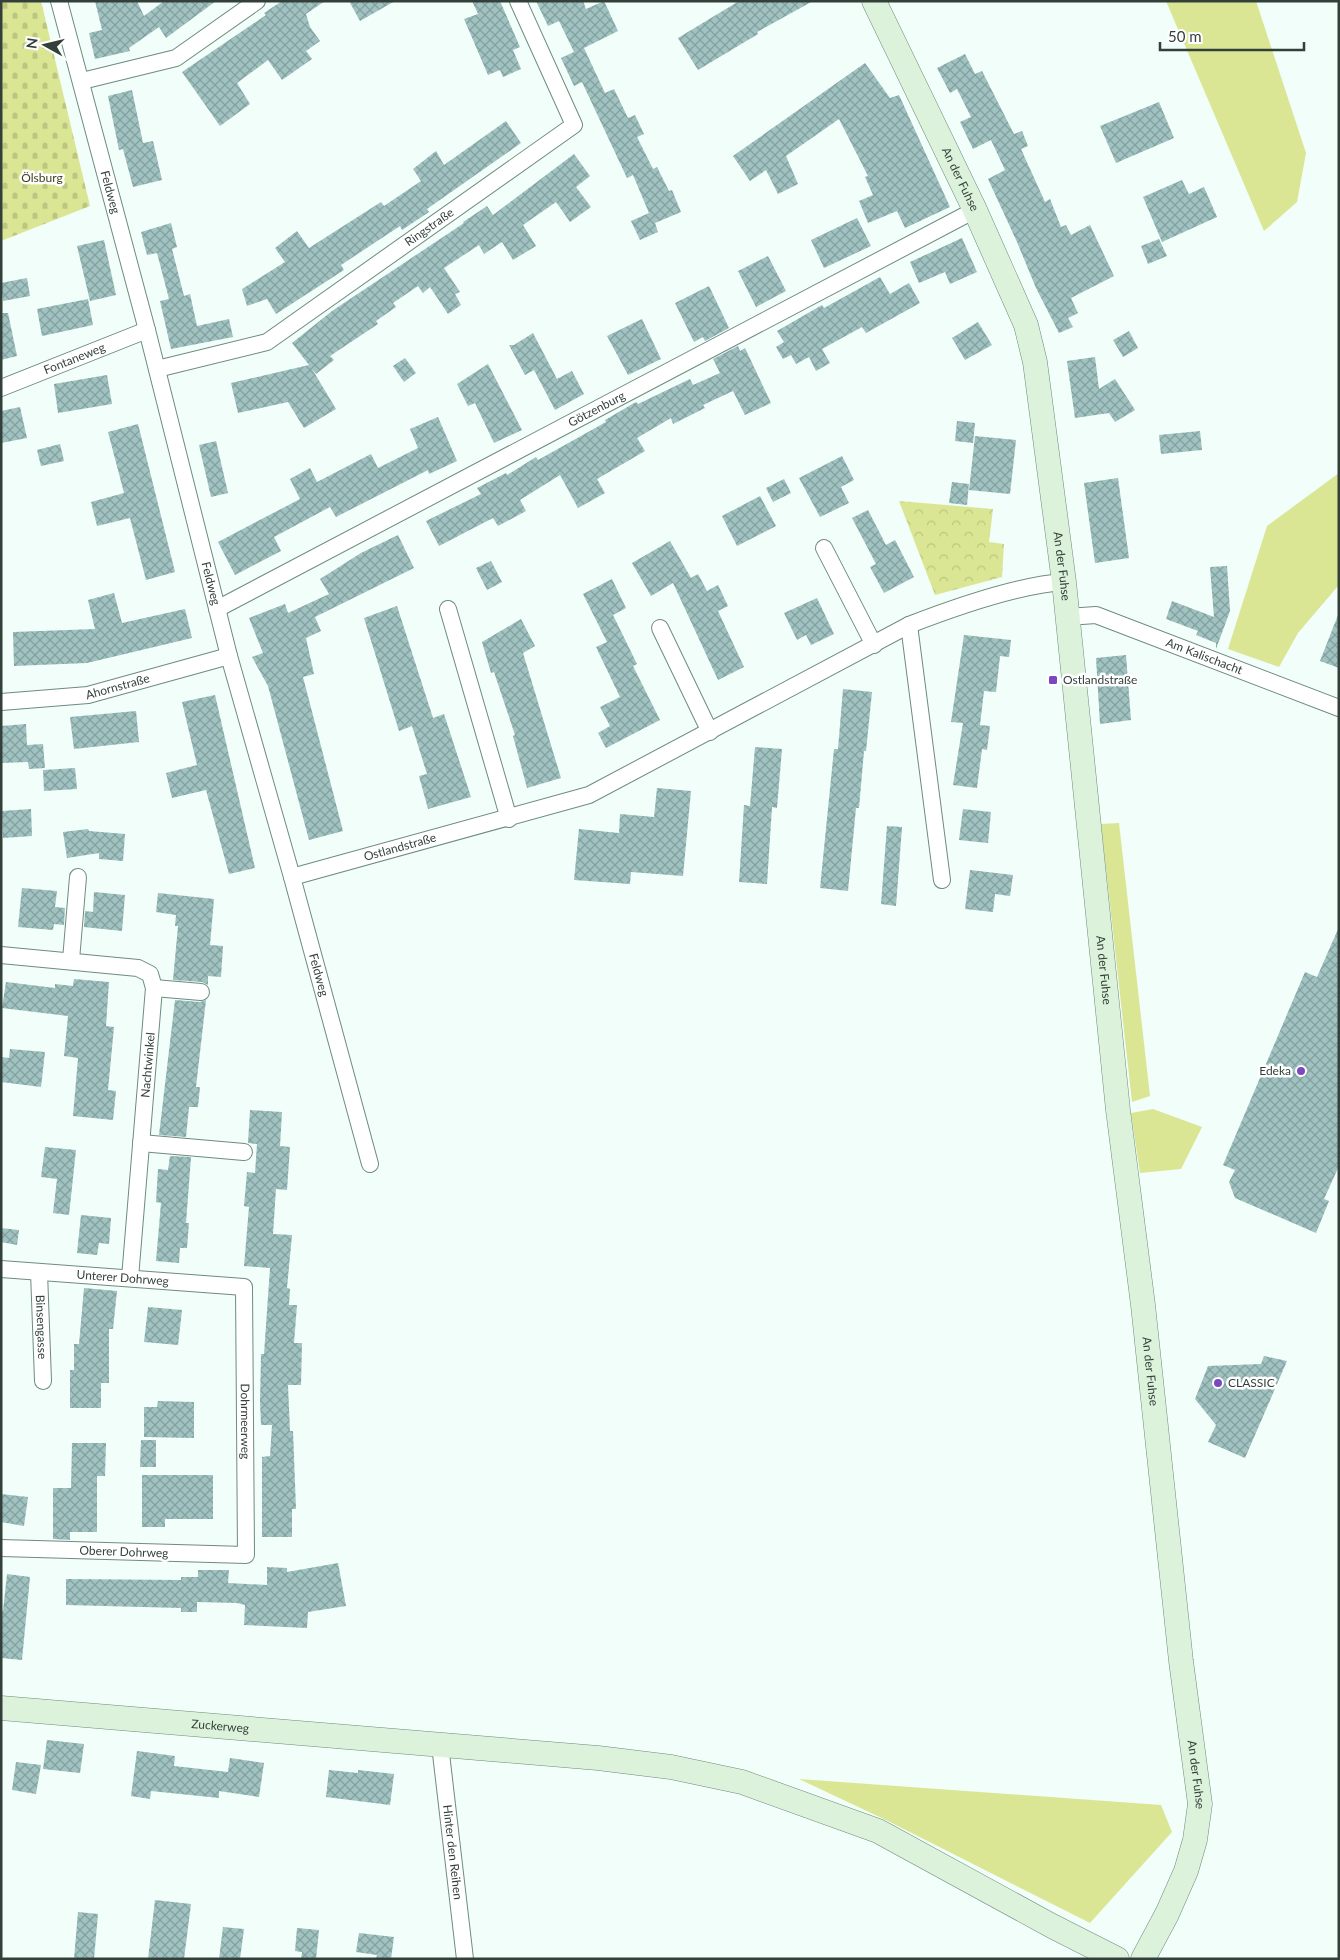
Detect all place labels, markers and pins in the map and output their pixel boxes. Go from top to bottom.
place label: Ostlandstraße [1063,672,1137,687]
marker: Ostlandstraße [1047,674,1059,686]
place label: Edeka [1259,1063,1291,1078]
marker: Edeka [1295,1065,1307,1077]
place label: CLASSIC [1228,1375,1275,1390]
marker: CLASSIC [1212,1377,1224,1389]

